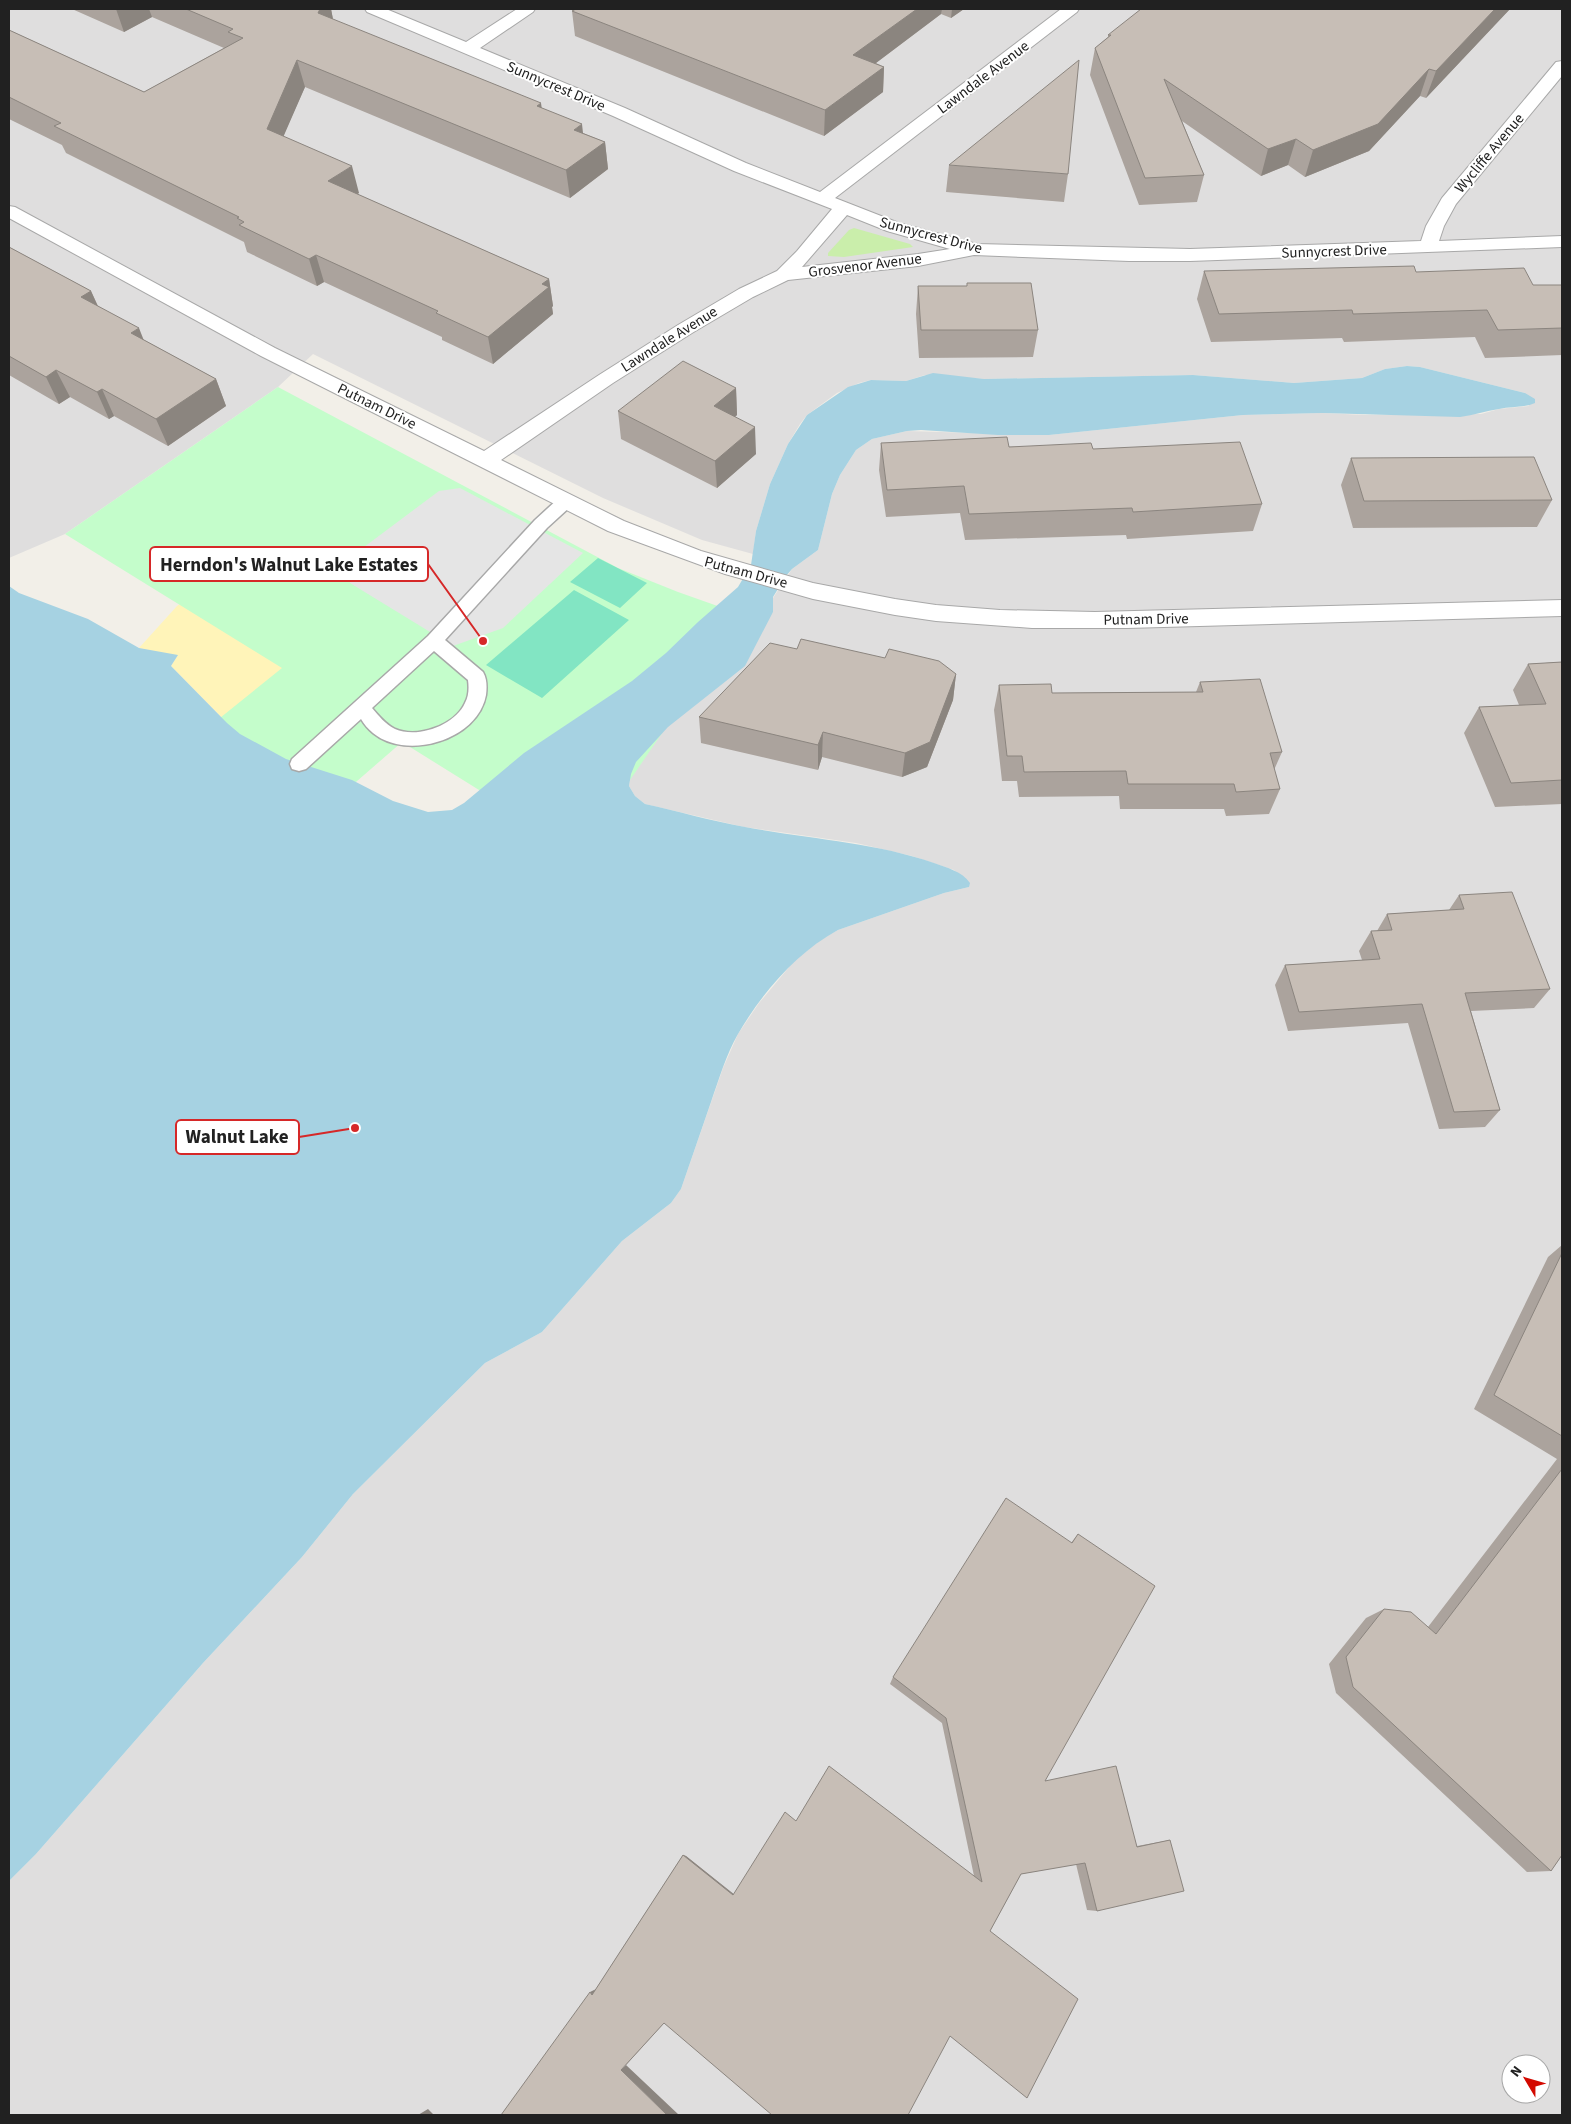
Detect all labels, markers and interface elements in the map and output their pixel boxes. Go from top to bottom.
street label: Lawndale Avenue [933,36,1034,119]
street label: Sunnycrest Drive [503,56,608,117]
street label: Wycliffe Avenue [1450,109,1529,198]
street label: Sunnycrest Drive [877,212,985,259]
street label: Sunnycrest Drive [1281,239,1387,264]
street label: Grosvenor Avenue [807,248,923,283]
street label: Lawndale Avenue [617,301,722,378]
street label: Putnam Drive [334,378,420,435]
callout: Herndon's Walnut Lake Estates [150,547,428,581]
street label: Putnam Drive [702,551,790,594]
text: Herndon's Walnut Lake Estates [160,552,418,579]
street label: Putnam Drive [1103,608,1189,631]
callout: Walnut Lake [176,1120,299,1154]
text: Walnut Lake [186,1124,289,1151]
north arrow [1501,2054,1551,2104]
text: N [1506,2062,1527,2081]

